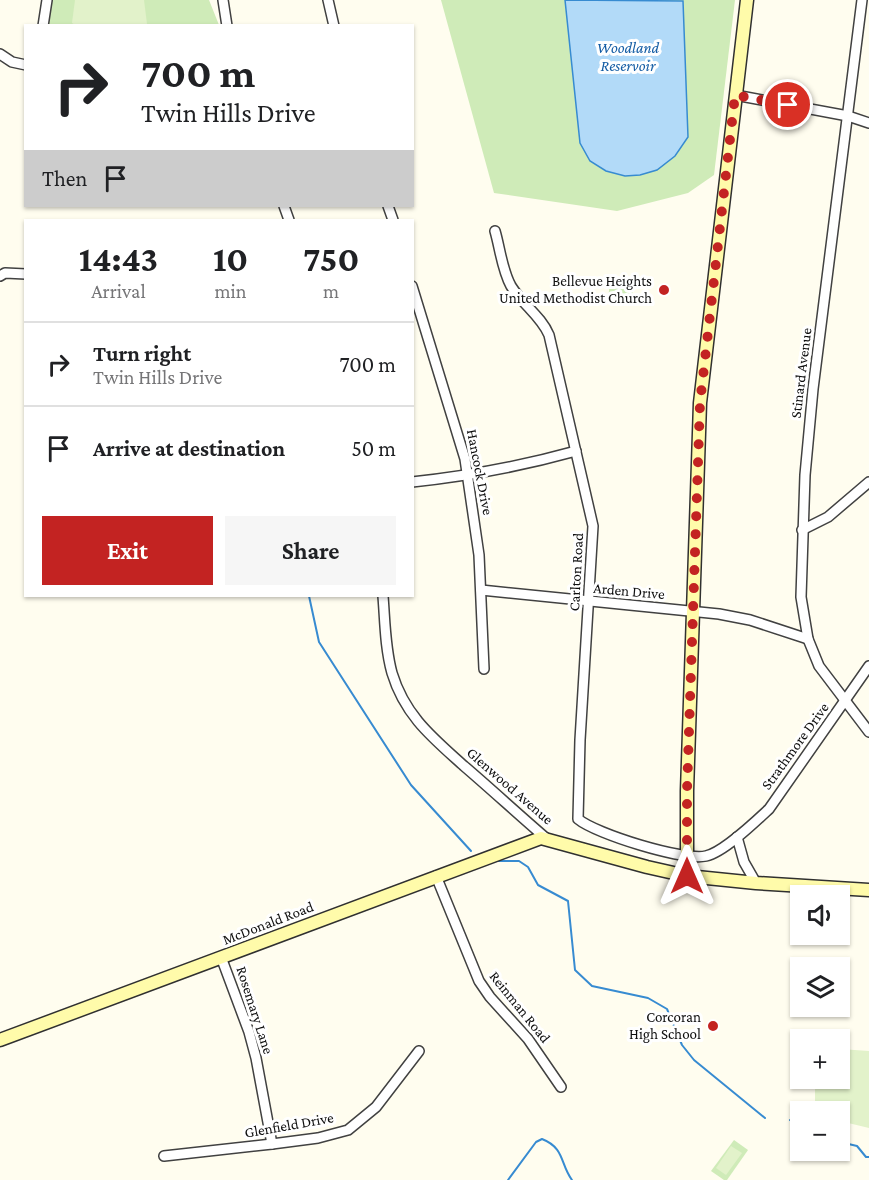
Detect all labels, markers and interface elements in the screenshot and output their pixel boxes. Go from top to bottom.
water label: Woodland Reservoir [597,39,660,74]
icon: right [42,48,120,126]
text: 700 m [141,49,255,96]
pin [762,79,813,130]
icon: arrive [771,88,804,121]
text: Twin Hills Drive [141,98,316,128]
icon: arrive [99,162,132,195]
text: Then [42,166,87,191]
text: 14:43 [79,239,158,279]
text: 10 [213,239,248,279]
text: 750 [303,239,359,279]
place label: Bellevue Heights United Methodist Church [499,273,652,306]
text: Arrival [91,280,146,302]
text: min [215,280,247,302]
text: m [323,280,339,302]
marker: Bellevue Heights United Methodist Church [657,283,671,297]
street label: Stinard Avenue [788,327,815,419]
text: Turn right [93,341,191,366]
icon: right [42,348,75,381]
text: 700 m [339,352,396,377]
text: Twin Hills Drive [93,366,222,388]
street label: Hancock Drive [464,428,496,517]
icon: arrive [42,432,75,465]
text: Arrive at destination [93,436,285,461]
text: 50 m [351,436,396,461]
button: Exit [42,516,213,585]
button: Share [225,516,396,585]
street label: Carlton Road [566,532,586,612]
street label: Arden Drive [593,580,666,602]
street label: Strathmore Drive [758,699,832,793]
street label: Glenwood Avenue [464,744,557,828]
position arrow [655,844,719,908]
map controls [790,885,850,1161]
button: sound [790,885,850,945]
street label: McDonald Road [220,898,316,948]
button: layers [790,957,850,1017]
street label: Rosemary Lane [232,964,277,1057]
street label: Reinman Road [486,968,554,1046]
place label: Corcoran High School [629,1009,701,1043]
marker: Corcoran High School [706,1019,720,1033]
button: + [790,1029,850,1089]
button: − [790,1101,850,1161]
street label: Glenfield Drive [243,1109,335,1141]

